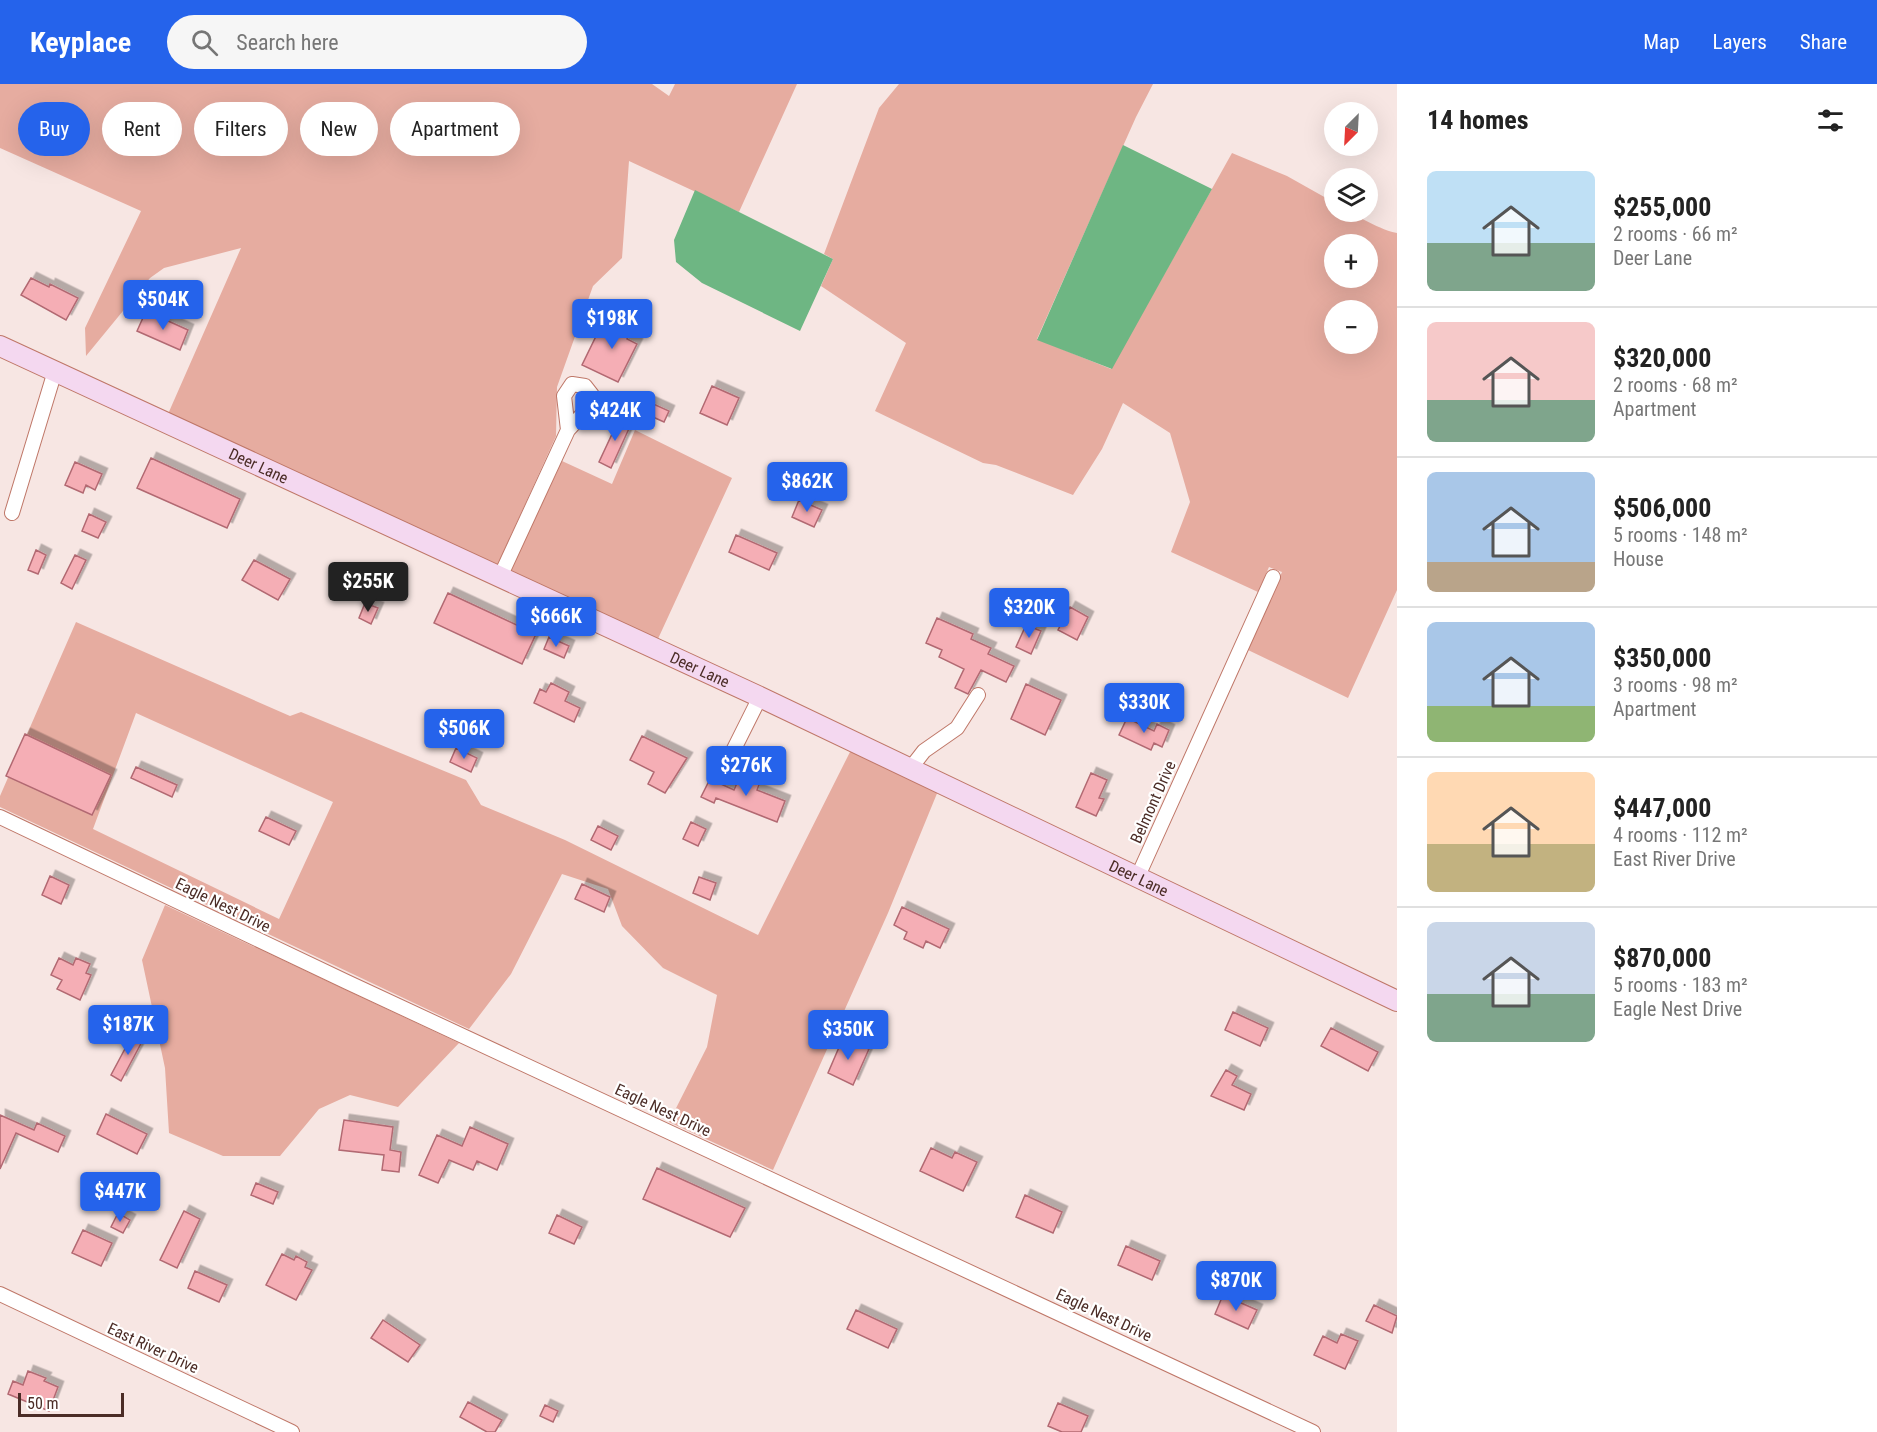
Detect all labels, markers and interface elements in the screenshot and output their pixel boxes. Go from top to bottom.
search box [167,15,587,69]
text: Keyplace [30,26,131,59]
icon: search [188,26,221,59]
text: Search here [236,30,339,55]
text: Map [1643,30,1680,54]
text: Layers [1713,30,1767,54]
text: Share [1800,30,1847,54]
chip: Buy [18,102,90,156]
chip: Rent [102,102,182,156]
chip: Filters [194,102,288,156]
chip: New [300,102,378,156]
chip: Apartment [390,102,520,156]
north arrow [1324,102,1378,156]
map controls [1324,102,1378,354]
icon: filters [1814,104,1847,137]
text: 14 homes [1427,105,1529,135]
button: layers [1324,168,1378,222]
text: $255,000 [1613,192,1711,222]
icon: home [1475,195,1547,267]
text: 2 rooms · 66 m² [1613,222,1738,246]
button: + [1324,234,1378,288]
text: Deer Lane [1613,246,1692,270]
pin: $504K [121,280,205,331]
text: $504K [137,287,189,311]
pin: $198K [570,299,654,350]
button: − [1324,300,1378,354]
text: $198K [586,306,638,330]
text: $320,000 [1613,343,1711,373]
icon: home [1475,346,1547,418]
text: 2 rooms · 68 m² [1613,373,1738,397]
pin: $424K [573,391,657,442]
text: Apartment [1613,397,1697,421]
text: $424K [589,398,641,422]
street label: Deer Lane [226,444,291,487]
pin: $862K [765,462,849,513]
text: $862K [781,469,833,493]
text: $506,000 [1613,493,1711,523]
icon: home [1475,496,1547,568]
text: 5 rooms · 148 m² [1613,523,1748,547]
text: House [1613,547,1664,571]
pin: $255K [326,562,410,613]
text: $255K [342,569,394,593]
pin: $320K [987,588,1071,639]
text: $320K [1003,595,1055,619]
pin: $666K [514,597,598,648]
text: $666K [530,604,582,628]
text: $350,000 [1613,643,1711,673]
icon: home [1475,646,1547,718]
street label: Deer Lane [667,647,733,691]
text: 3 rooms · 98 m² [1613,673,1738,697]
pin: $330K [1102,683,1186,734]
text: $330K [1118,690,1170,714]
text: Apartment [1613,697,1697,721]
pin: $506K [422,709,506,760]
text: $506K [438,716,490,740]
pin: $276K [704,746,788,797]
text: $276K [720,753,772,777]
street label: Belmont Drive [1126,758,1180,846]
text: $447,000 [1613,793,1711,823]
icon: home [1475,796,1547,868]
text: 4 rooms · 112 m² [1613,823,1748,847]
text: East River Drive [1613,847,1736,871]
street label: Deer Lane [1106,856,1172,900]
street label: Eagle Nest Drive [172,874,274,936]
text: $870,000 [1613,943,1711,973]
icon: home [1475,946,1547,1018]
text: 5 rooms · 183 m² [1613,973,1748,997]
text: Eagle Nest Drive [1613,997,1742,1021]
pin: $187K [86,1005,170,1056]
pin: $350K [806,1010,890,1061]
text: $187K [102,1012,154,1036]
text: $350K [822,1017,874,1041]
street label: Eagle Nest Drive [612,1080,714,1140]
pin: $447K [78,1172,162,1223]
text: $447K [94,1179,146,1203]
pin: $870K [1194,1261,1278,1312]
text: $870K [1210,1268,1262,1292]
street label: Eagle Nest Drive [1053,1285,1155,1345]
street label: East River Drive [104,1319,202,1377]
scale bar [18,1390,124,1418]
text: 50 m [27,1394,59,1413]

